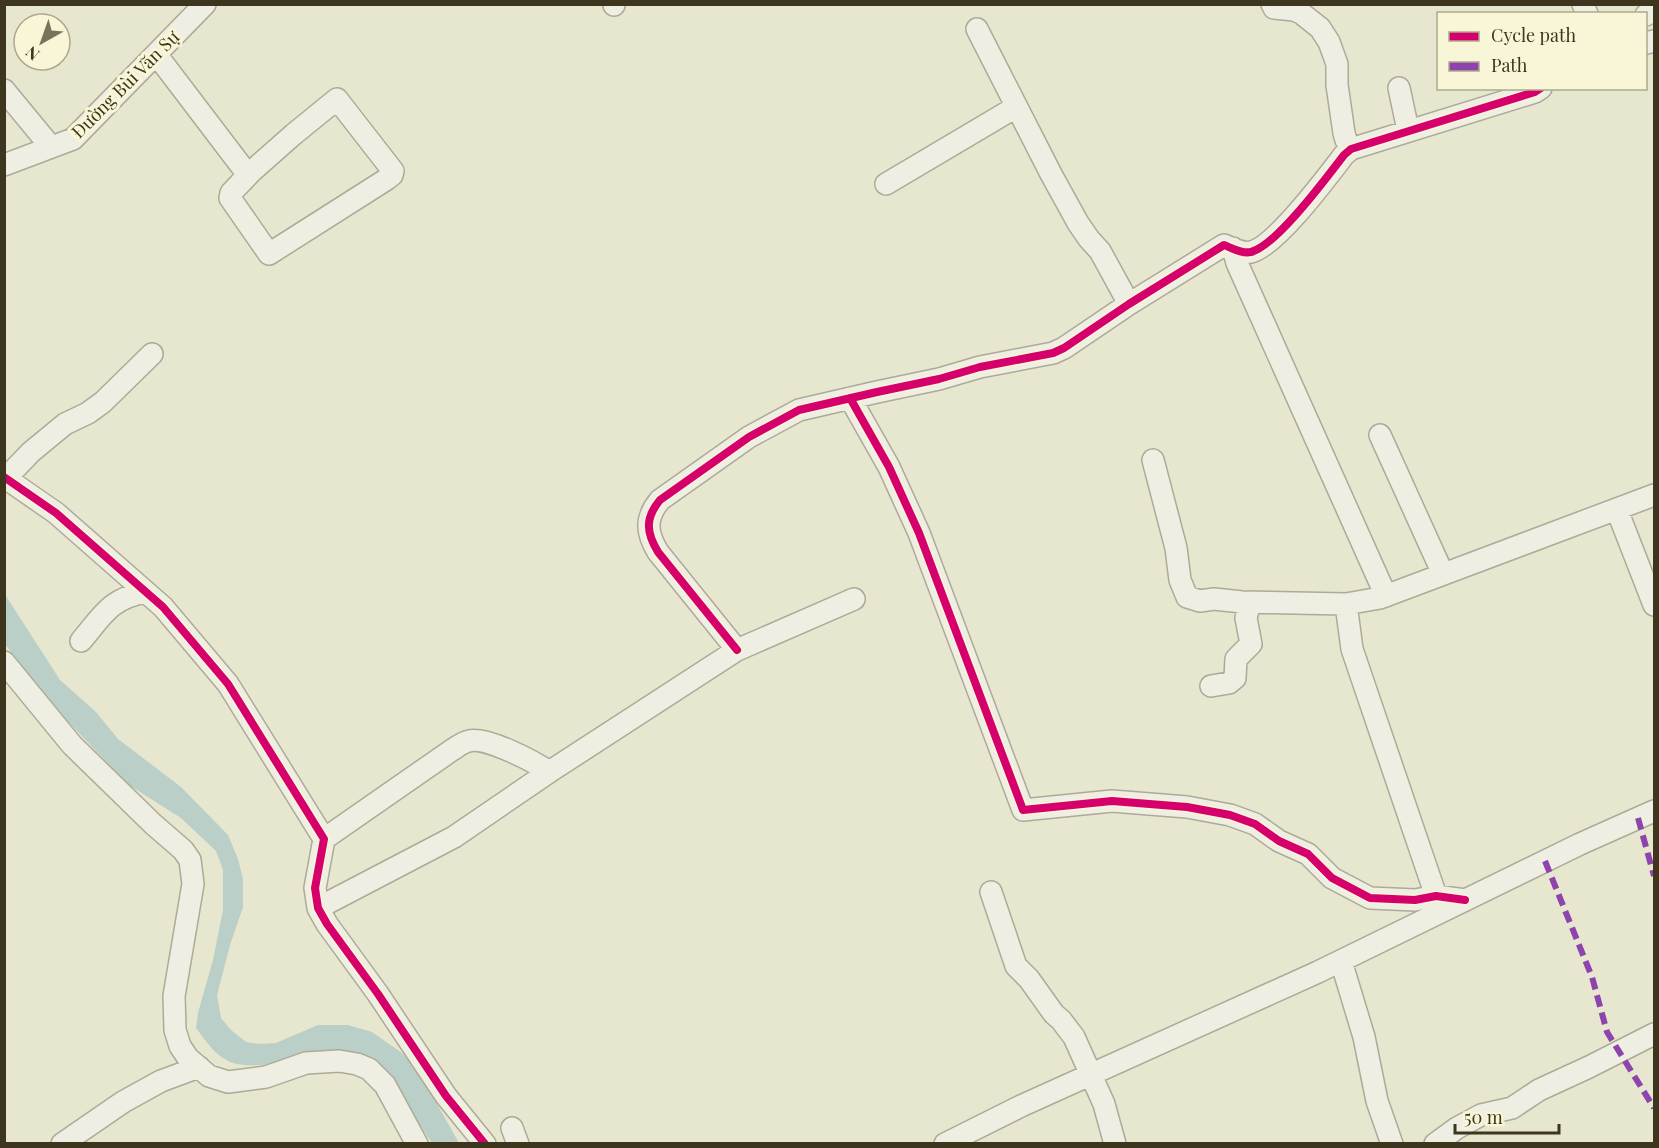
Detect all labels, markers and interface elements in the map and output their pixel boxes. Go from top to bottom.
north arrow [12,12,72,72]
legend [1437,12,1647,90]
text: Cycle path [1491,23,1576,47]
street label: Đường Bùi Văn Sự [66,24,185,143]
text: N [21,42,43,66]
text: Path [1491,53,1528,77]
scale bar [1455,1097,1558,1135]
text: 50 m [1464,1105,1503,1129]

